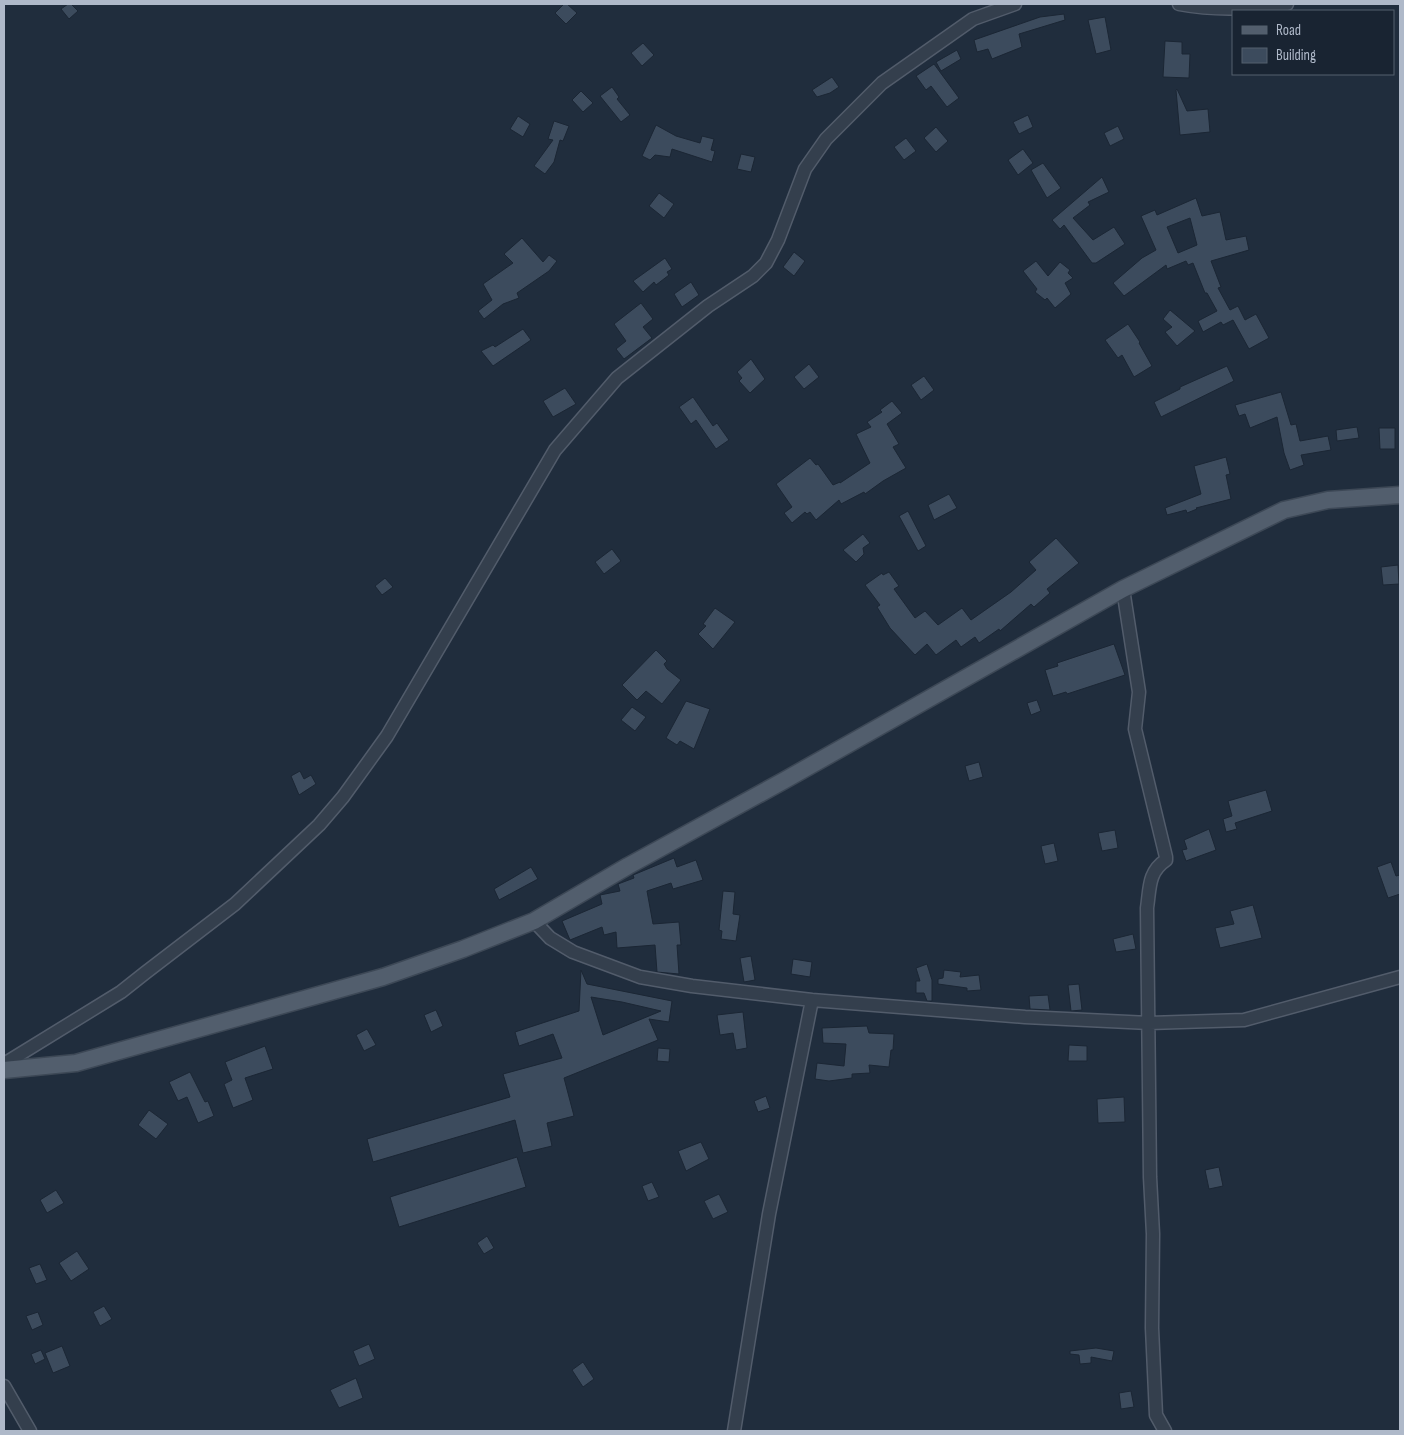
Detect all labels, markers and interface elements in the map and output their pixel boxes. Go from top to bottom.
legend [1232,10,1394,75]
text: Road [1276,21,1301,40]
text: Building [1276,46,1316,65]

